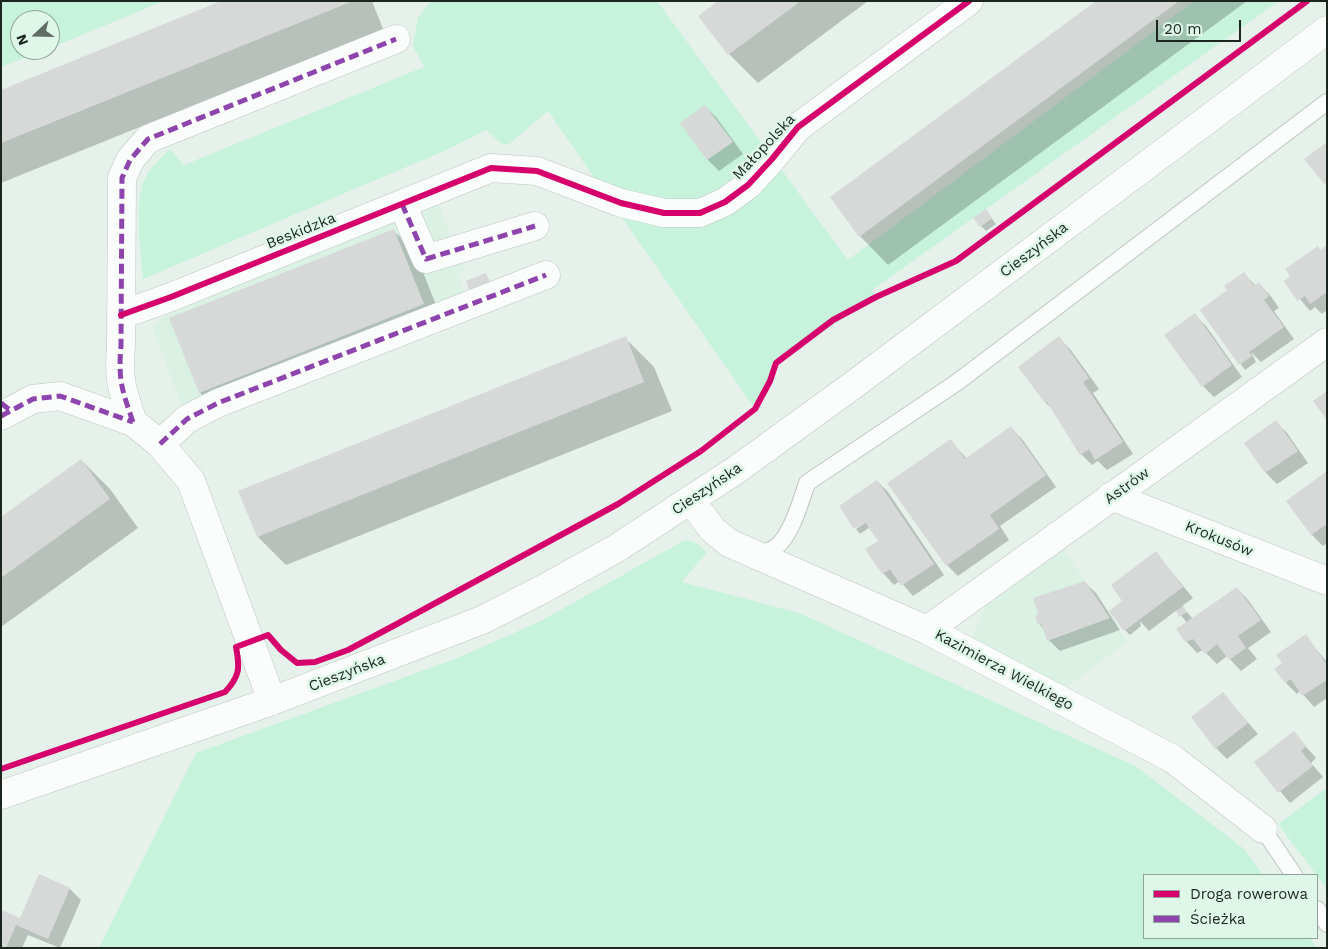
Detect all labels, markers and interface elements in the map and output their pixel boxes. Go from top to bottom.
north arrow [10,10,60,60]
scale bar [1158,10,1243,42]
text: 20 m [1164,20,1202,38]
text: N [13,32,31,48]
street label: Małopolska [729,110,799,184]
street label: Beskidzka [264,209,338,253]
street label: Cieszyńska [996,219,1072,281]
street label: Cieszyńska [669,459,745,519]
street label: Astrów [1101,464,1153,508]
street label: Krokusów [1182,517,1256,561]
street label: Kazimierza Wielkiego [932,626,1076,714]
street label: Cieszyńska [306,650,388,696]
legend [1143,874,1318,939]
text: Droga rowerowa [1190,885,1308,903]
text: Ścieżka [1190,910,1246,928]

